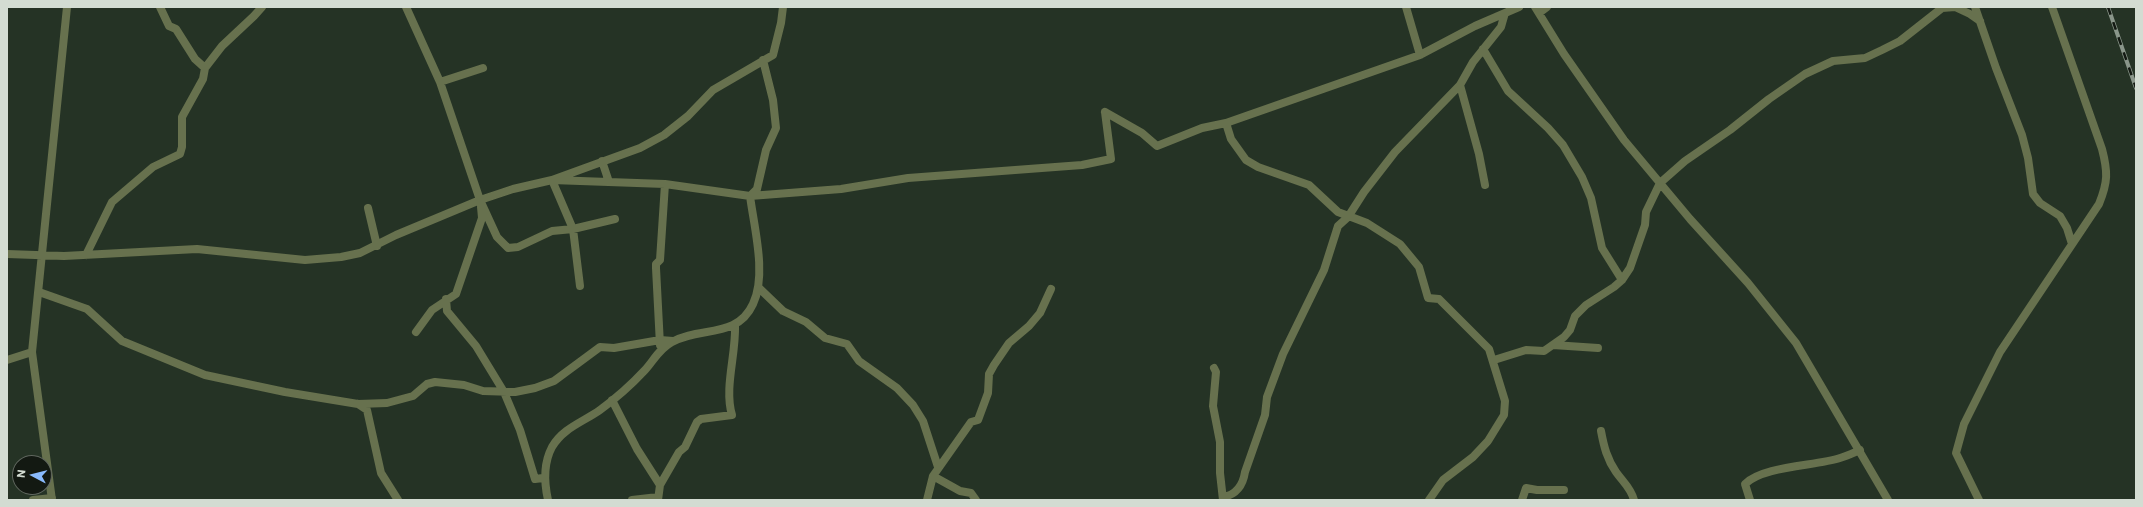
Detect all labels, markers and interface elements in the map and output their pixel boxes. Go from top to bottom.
north arrow [12,455,52,495]
text: N [14,469,28,479]

